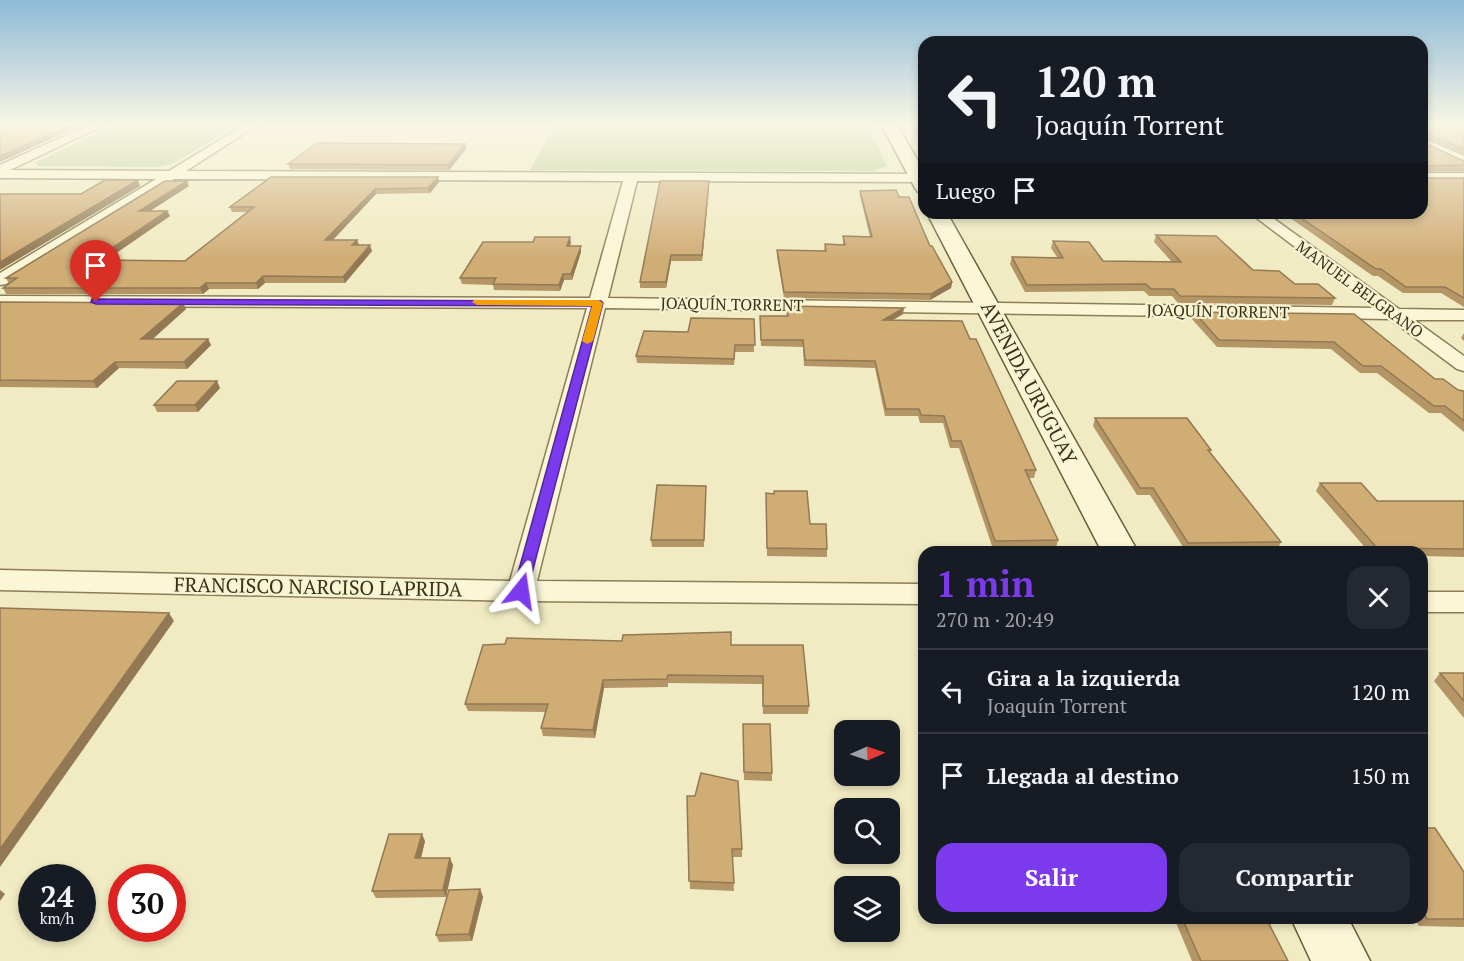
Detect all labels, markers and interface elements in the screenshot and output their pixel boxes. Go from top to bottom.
text: 120 m [1035,53,1156,109]
icon: left [936,60,1014,138]
text: Joaquín Torrent [1035,107,1224,143]
icon: arrive [1008,174,1041,207]
text: Luego [936,176,996,205]
street label: MANUEL BELGRANO [1292,235,1428,343]
pin [70,240,121,302]
icon: arrive [79,249,112,282]
street label: JOAQUÍN TORRENT [660,292,804,316]
street label: AVENIDA URUGUAY [975,296,1084,469]
street label: JOAQUÍN TORRENT [1146,299,1290,323]
position arrow [489,559,553,623]
text: 1 min [936,560,1034,607]
button: close [1347,566,1410,629]
street label: FRANCISCO NARCISO LAPRIDA [174,570,463,603]
text: 270 m · 20:49 [936,606,1054,633]
text: Gira a la izquierda [987,663,1180,692]
icon: left [936,675,969,708]
text: 120 m [1350,677,1410,706]
text: Joaquín Torrent [987,692,1127,719]
north arrow [834,720,900,786]
map controls [834,720,900,942]
icon: arrive [936,759,969,792]
text: Llegada al destino [987,761,1179,790]
text: 150 m [1350,761,1410,790]
button: search [834,798,900,864]
button: Salir [936,843,1167,912]
button: Compartir [1179,843,1410,912]
speed limit sign: 30 [108,864,186,942]
text: 24 [40,876,74,916]
button: layers [834,876,900,942]
text: km/h [40,908,74,928]

